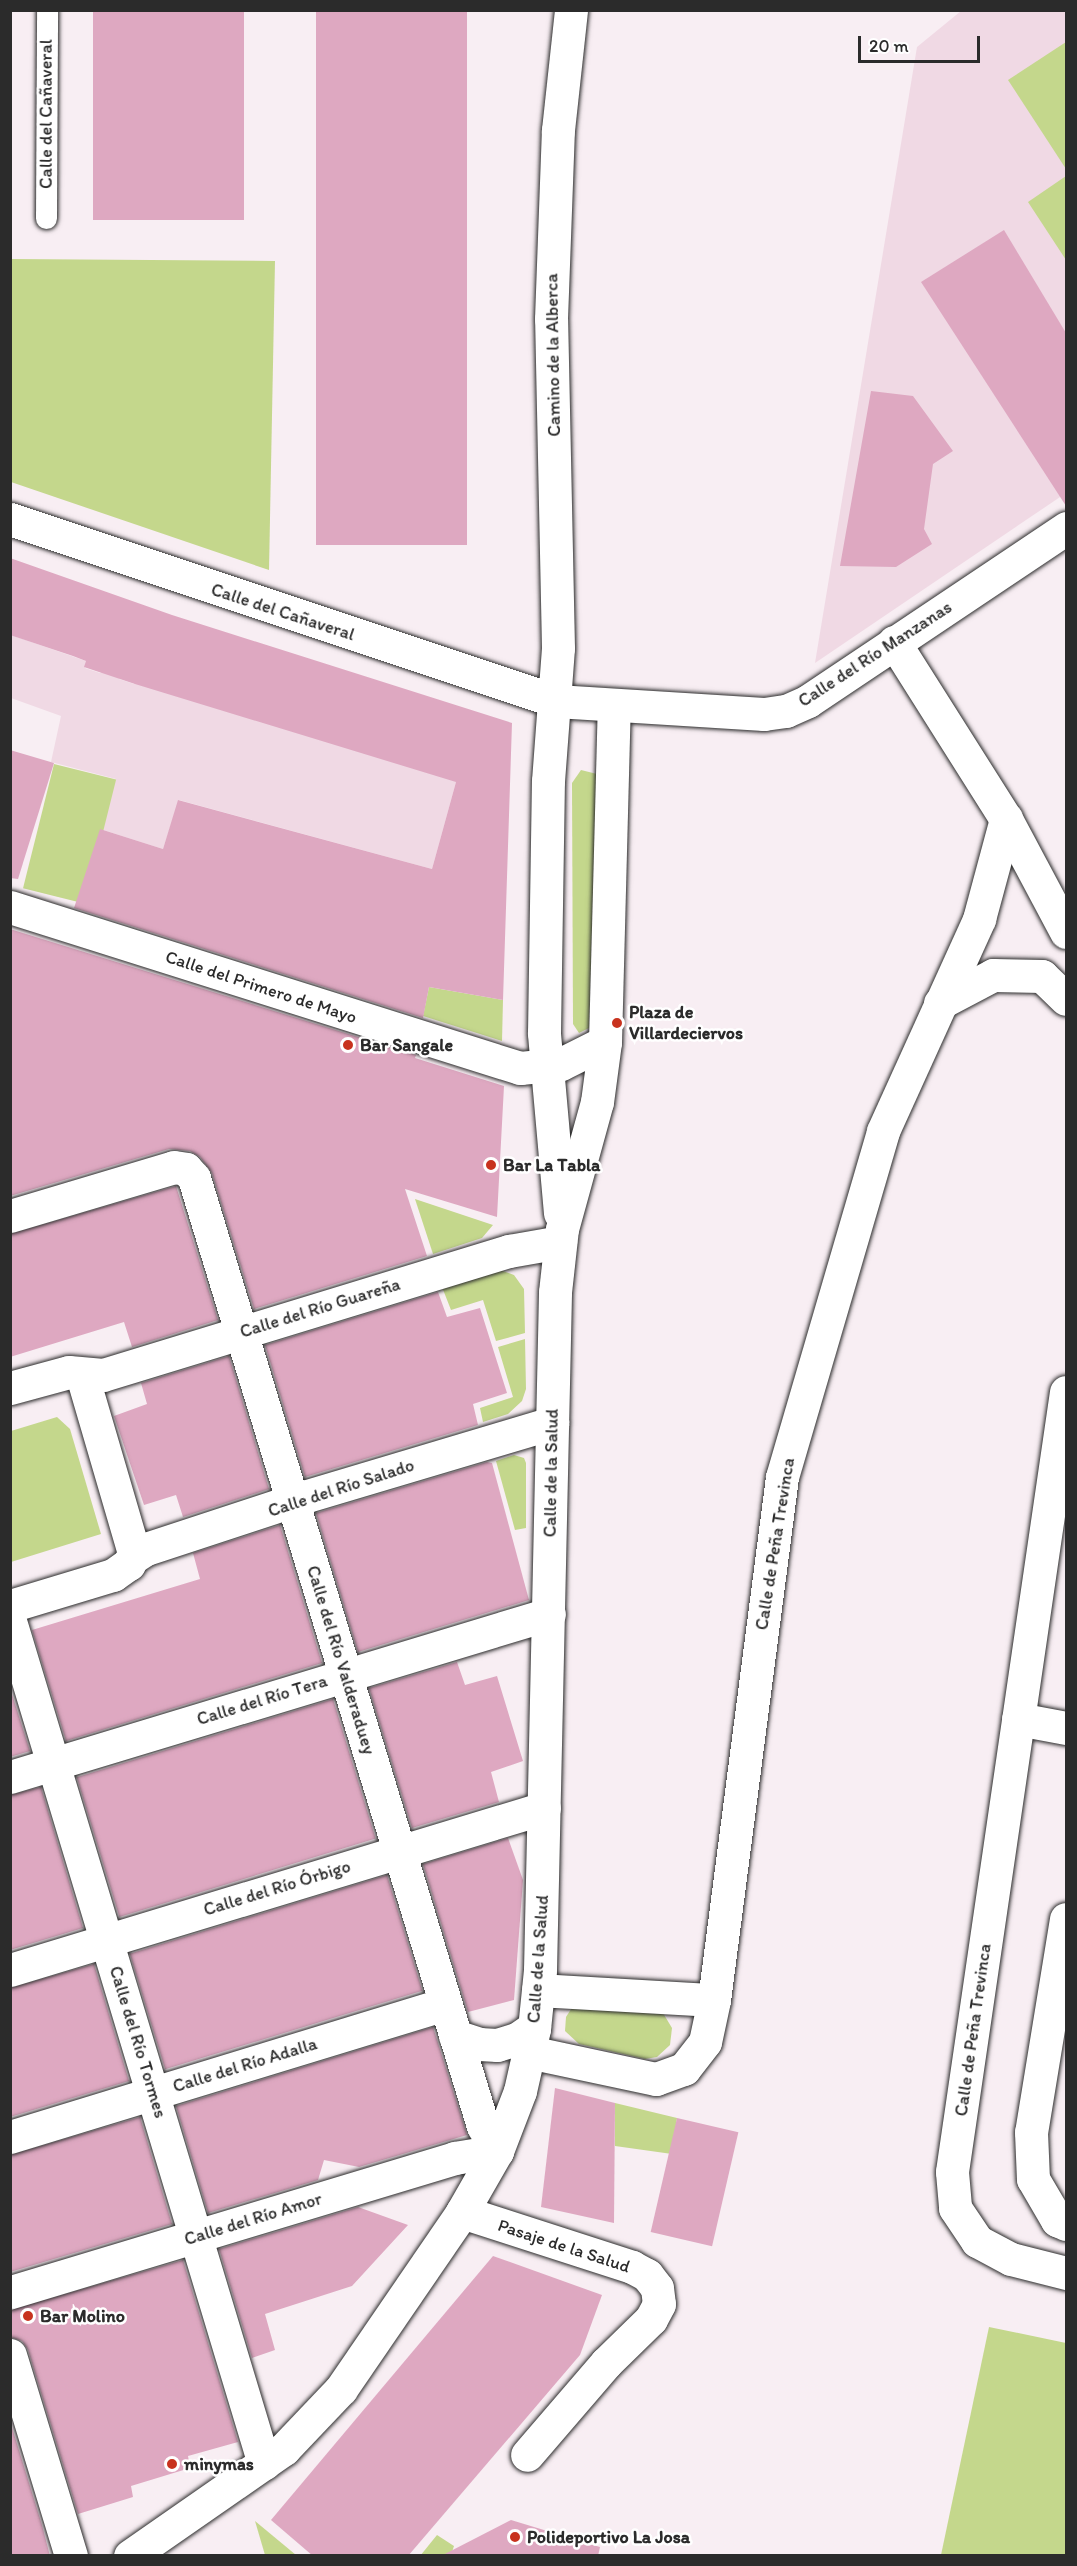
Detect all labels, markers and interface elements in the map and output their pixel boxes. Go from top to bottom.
scale bar [861,24,982,62]
text: 20 m [869,35,909,57]
street label: Calle del Cañaveral [35,39,57,189]
street label: Camino de la Alberca [541,273,565,437]
street label: Calle del Cañaveral [209,579,357,645]
street label: Calle del Río Manzanas [794,596,956,712]
street label: Calle del Primero de Mayo [162,946,360,1028]
place label: Plaza de Villardeciervos [629,1002,743,1044]
marker: Plaza de Villardeciervos [610,1016,624,1030]
place label: Bar Sangale [360,1034,454,1056]
marker: Bar Sangale [341,1038,355,1052]
place label: Bar La Tabla [503,1154,599,1176]
marker: Bar La Tabla [484,1158,498,1172]
street label: Calle del Río Guareña [237,1273,403,1343]
street label: Calle de la Salud [539,1408,563,1538]
street label: Calle del Río Salado [265,1454,417,1522]
street label: Calle de Peña Trevinca [751,1457,799,1631]
street label: Calle del Río Valderaduey [302,1563,380,1757]
street label: Calle del Río Tera [195,1670,329,1730]
street label: Calle del Río Órbigo [201,1855,353,1921]
street label: Calle de la Salud [523,1894,553,2024]
street label: Calle de Peña Trevinca [950,1943,996,2117]
street label: Calle del Río Tormes [105,1964,171,2120]
street label: Calle del Río Adalla [170,2033,320,2097]
street label: Calle del Río Amor [182,2188,324,2250]
street label: Pasaje de la Salud [495,2214,633,2278]
place label: Bar Molino [40,2305,124,2327]
marker: Bar Molino [21,2309,35,2323]
place label: minymas [184,2453,254,2475]
marker: minymas [165,2457,179,2471]
place label: Polideportivo La Josa [527,2526,690,2548]
marker: Polideportivo La Josa [508,2530,522,2544]

